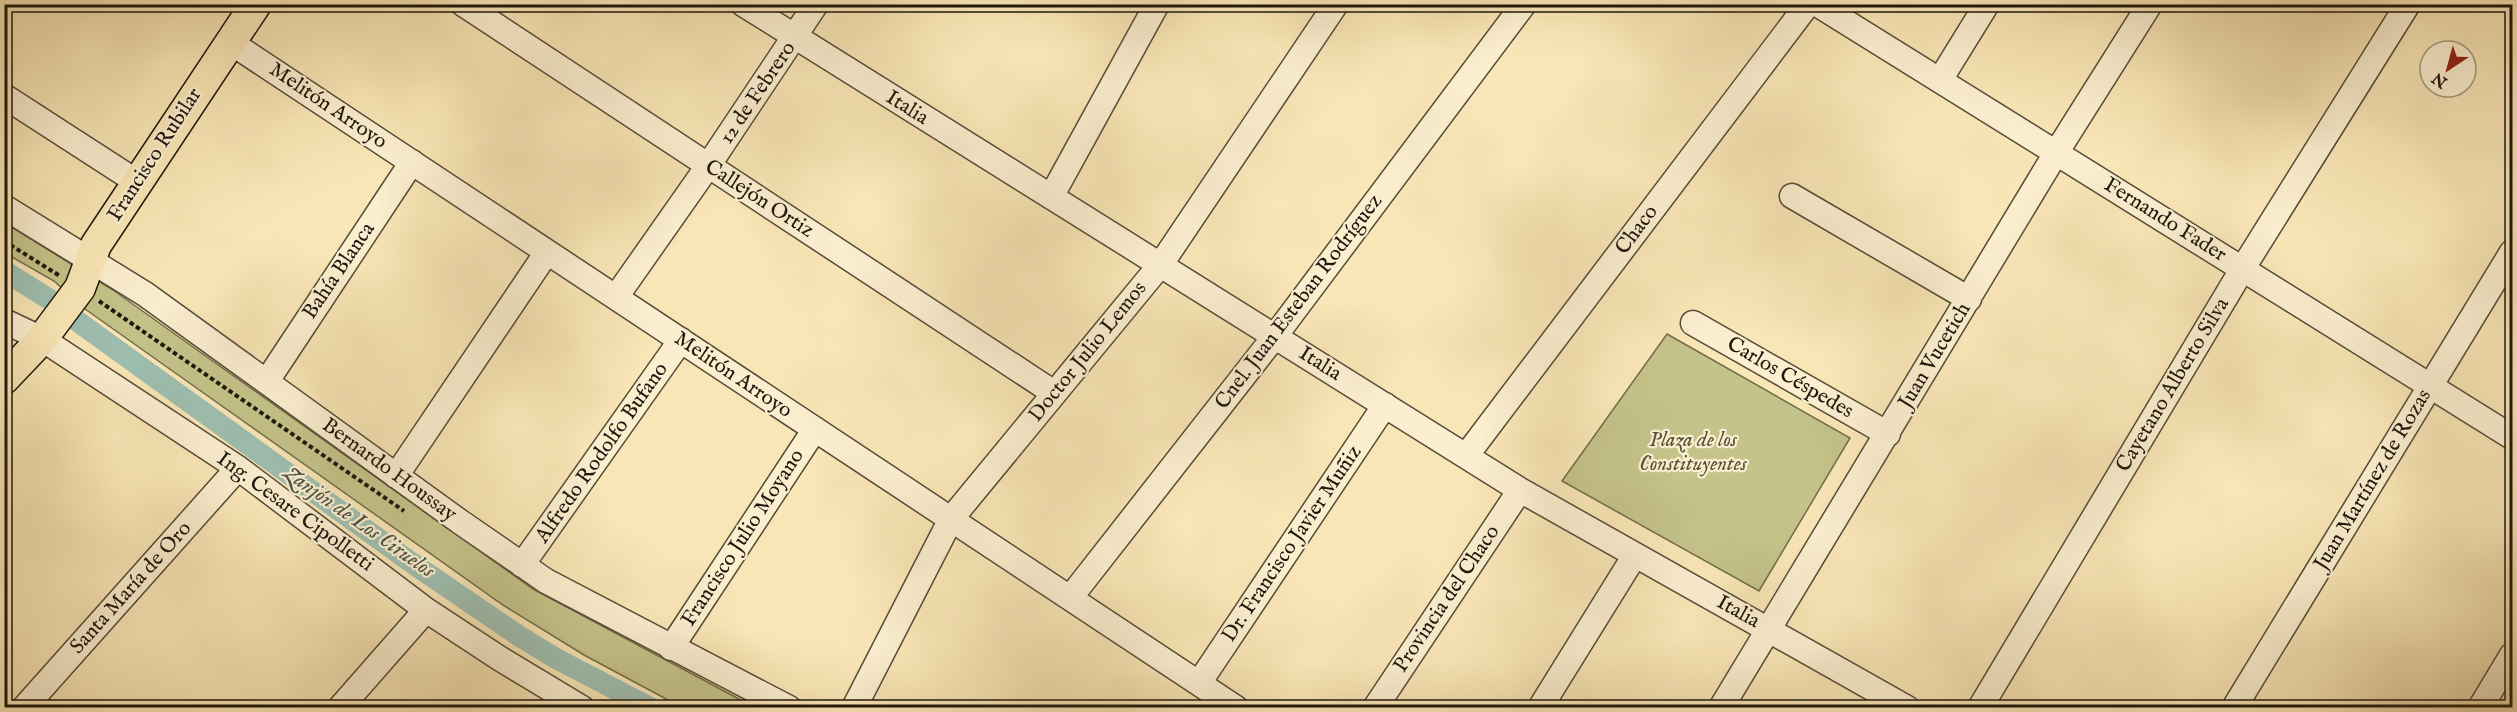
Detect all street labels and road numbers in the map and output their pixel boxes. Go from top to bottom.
street label: 12 de Febrero [714,37,802,149]
street label: Melitón Arroyo [264,57,392,155]
street label: Francisco Rubilar [102,83,208,227]
street label: Italia [881,84,934,132]
street label: Callejón Ortiz [699,154,819,244]
street label: Fernando Fader [2099,172,2232,269]
street label: Cnel. Juan Esteban Rodríguez [1209,189,1389,415]
street label: Chaco [1609,200,1665,260]
street label: Bahía Blanca [297,216,382,325]
street label: Doctor Julio Lemos [1023,276,1153,428]
street label: Cayetano Alberto Silva [2110,292,2236,477]
street label: Juan Vucetich [1892,298,1977,416]
street label: Melitón Arroyo [669,326,797,424]
street label: Carlos Céspedes [1722,331,1858,425]
street label: Italia [1294,340,1347,388]
street label: Alfredo Rodolfo Bufano [529,357,675,550]
street label: Juan Martínez de Rozas [2307,384,2438,577]
street label: Bernardo Houssay [316,412,462,528]
street label: Dr. Francisco Javier Muñiz [1216,440,1368,648]
street label: Francisco Julio Moyano [675,444,811,632]
street label: Ing. Cesare Cipolletti [211,446,379,578]
street label: Santa María de Oro [64,516,198,660]
street label: Provincia del Chaco [1388,520,1506,678]
street label: Italia [1712,589,1765,635]

